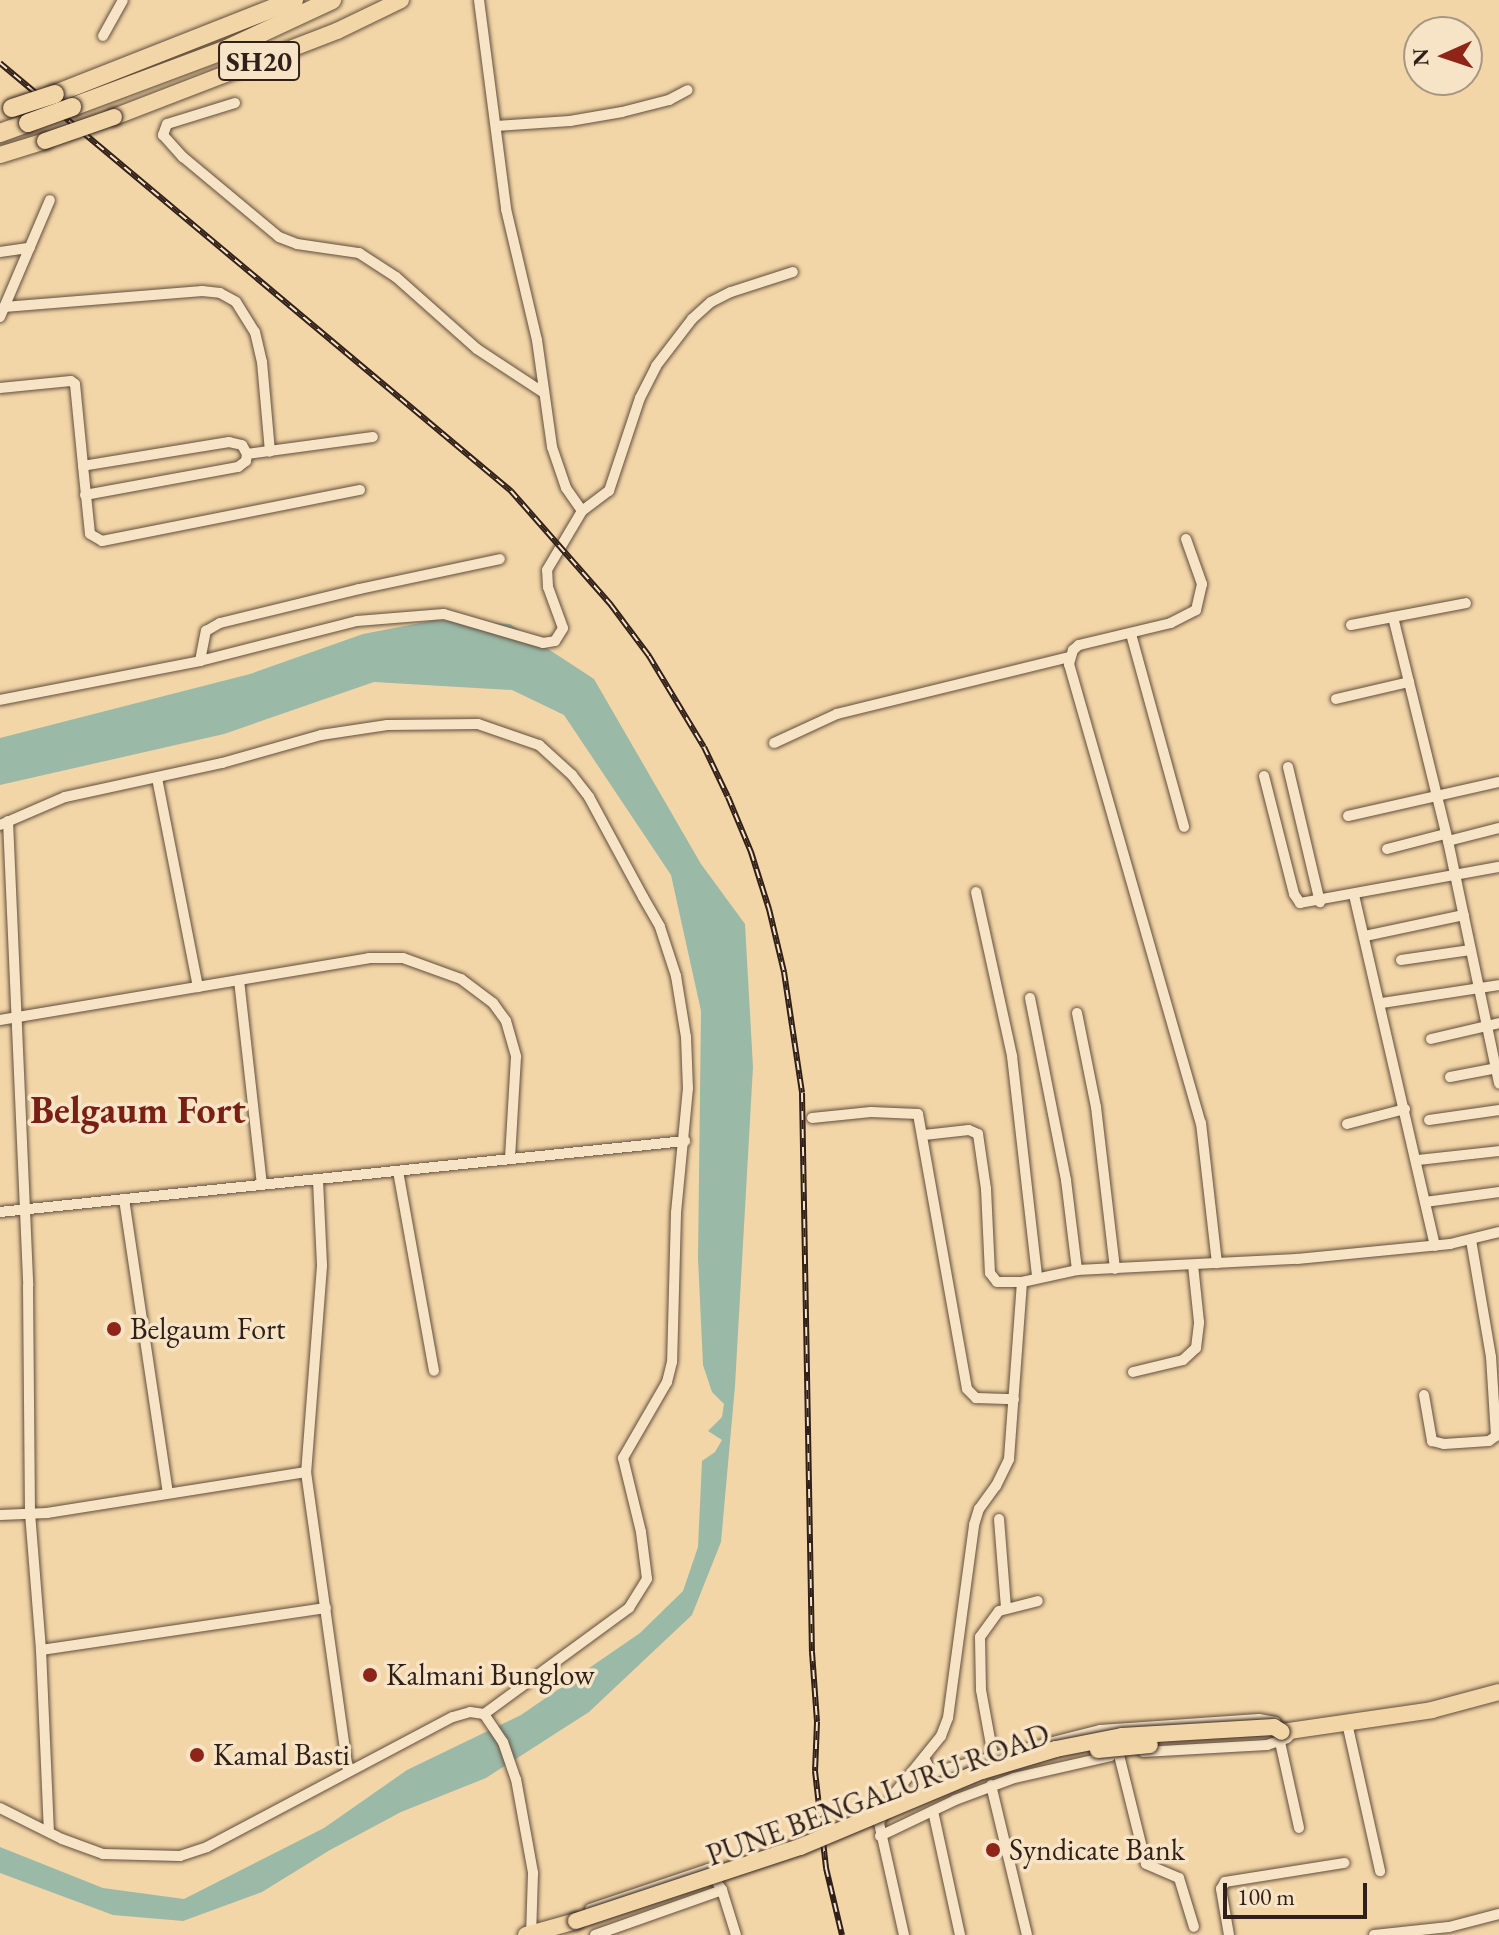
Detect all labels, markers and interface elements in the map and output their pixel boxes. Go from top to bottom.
north arrow [1403,16,1483,96]
road number: SH20 [217,37,301,85]
text: N [1406,48,1435,67]
district label: Belgaum Fort [30,1087,246,1133]
place label: Belgaum Fort [130,1311,285,1347]
marker: Belgaum Fort [105,1320,123,1338]
place label: Kalmani Bunglow [386,1657,595,1693]
marker: Kalmani Bunglow [361,1666,379,1684]
street label: PUNE BENGALURU ROAD [702,1716,1054,1874]
place label: Kamal Basti [213,1737,350,1773]
marker: Kamal Basti [188,1746,206,1764]
place label: Syndicate Bank [1009,1832,1185,1868]
marker: Syndicate Bank [984,1841,1002,1859]
scale bar [1227,1867,1371,1917]
text: 100 m [1237,1881,1295,1912]

